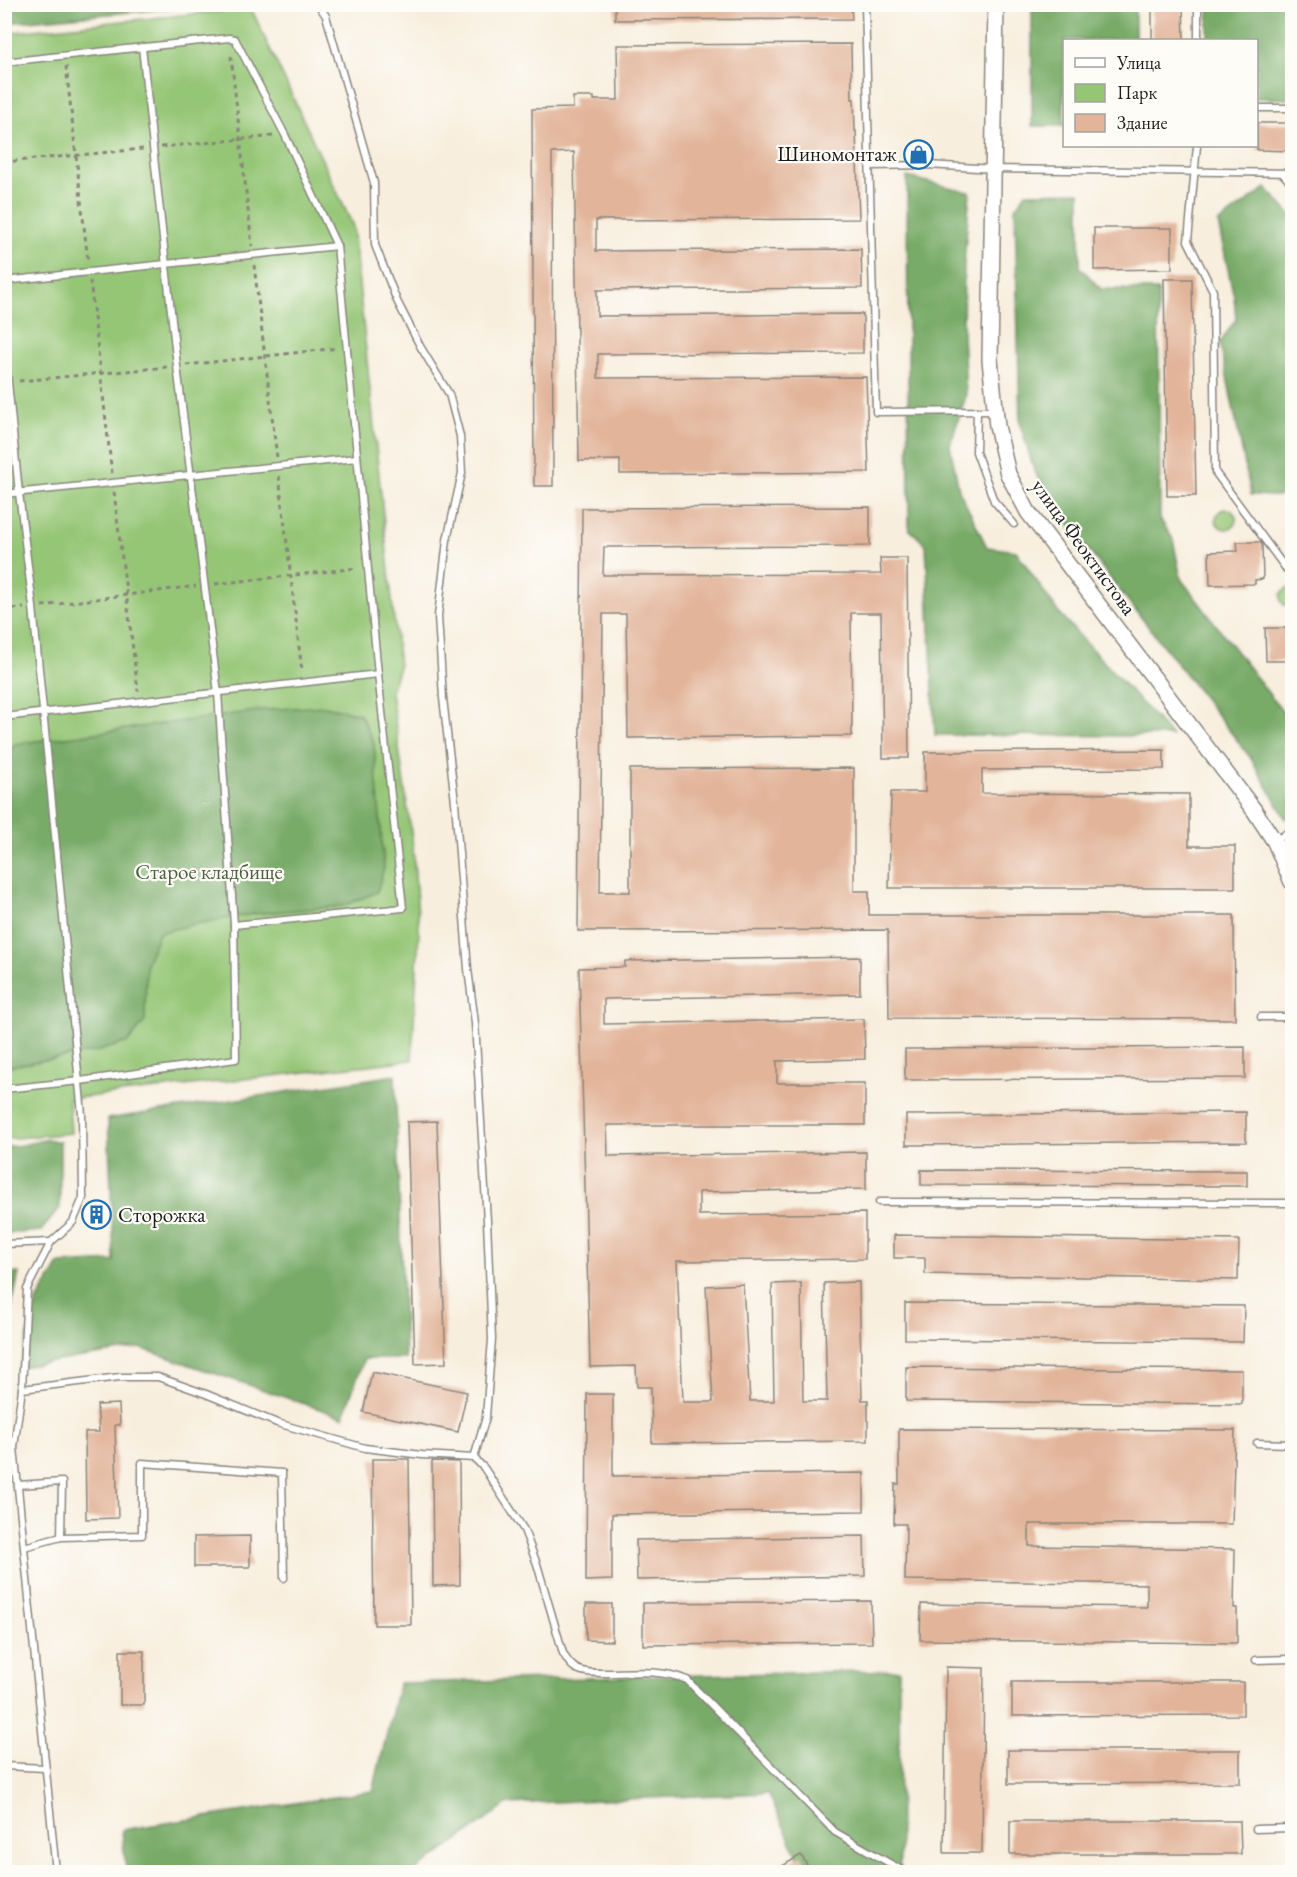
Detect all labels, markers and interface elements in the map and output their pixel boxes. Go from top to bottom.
legend [1063,39,1258,147]
text: Улица [1116,51,1162,74]
text: Парк [1117,81,1157,104]
text: Здание [1117,111,1167,134]
shop icon: Шиномонтаж [902,138,934,170]
place label: Шиномонтаж [777,140,897,167]
street label: улица Феоктистова [1026,473,1143,621]
park label: Старое кладбище [135,858,283,885]
building icon: Сторожка [81,1199,113,1231]
place label: Сторожка [118,1201,206,1228]

